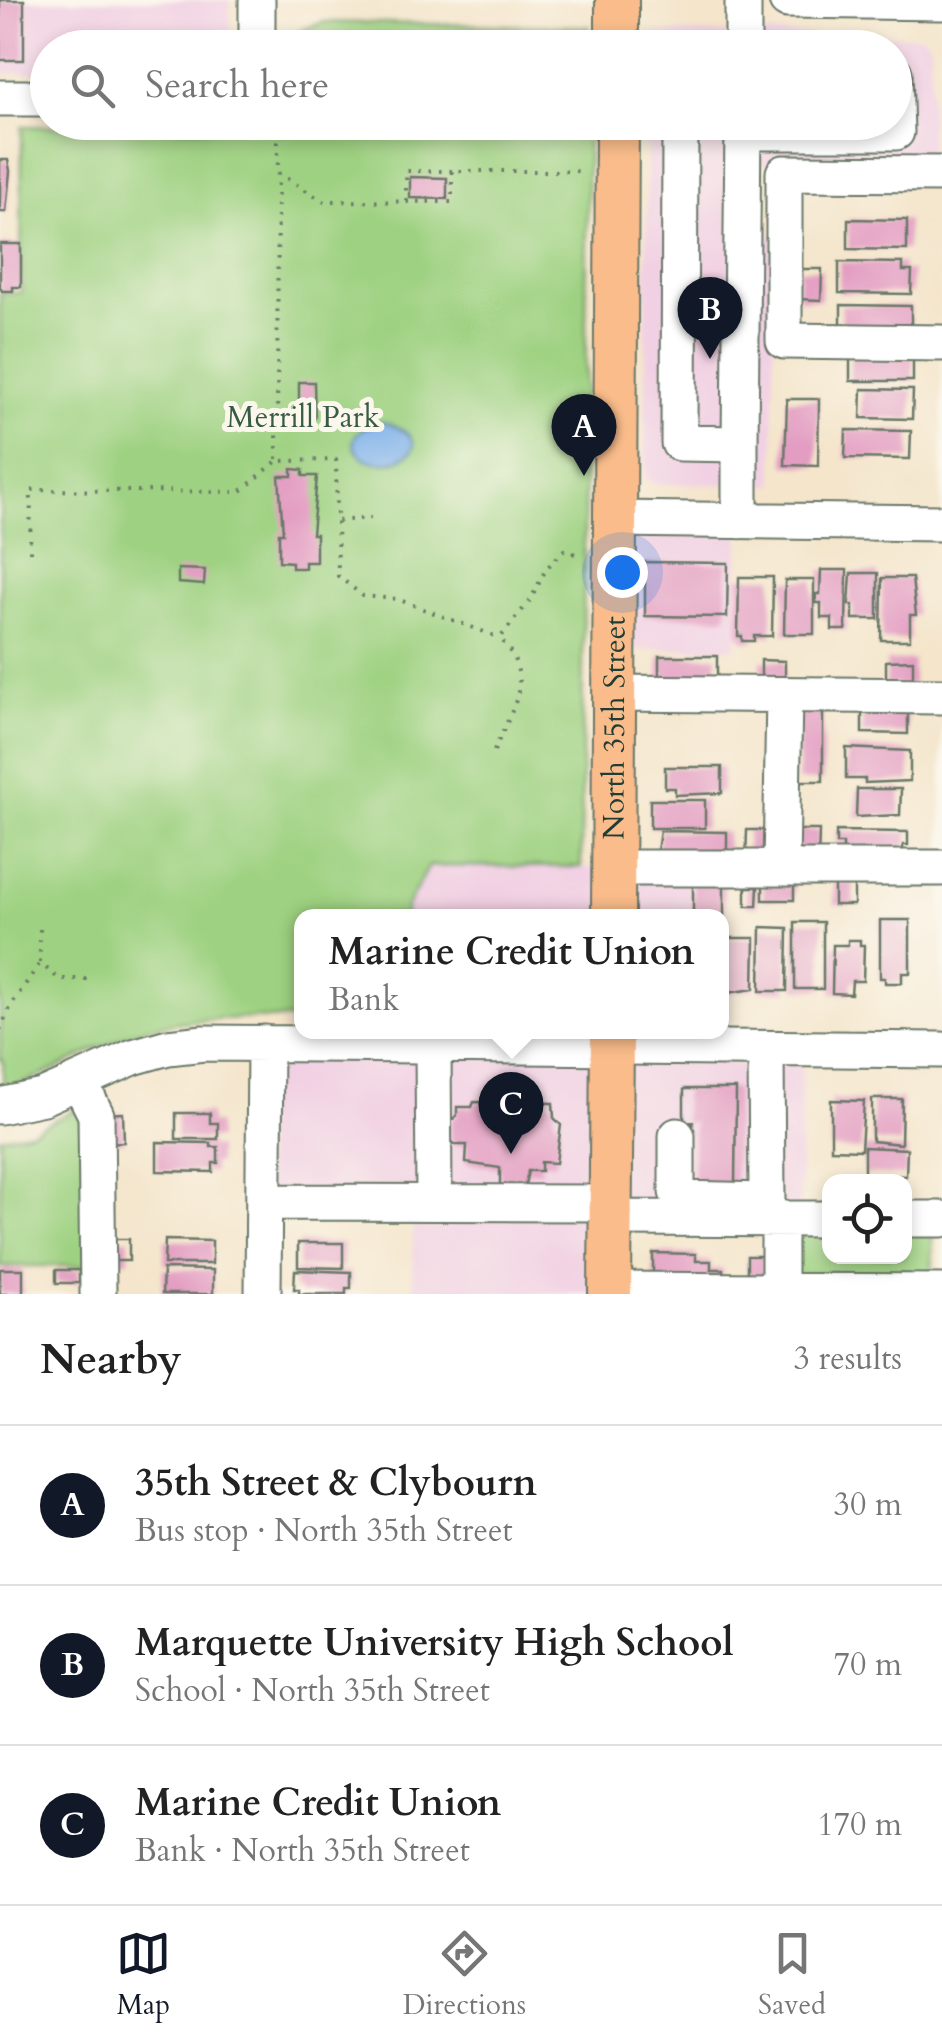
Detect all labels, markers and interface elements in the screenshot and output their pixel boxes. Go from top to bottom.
search box [30,30,912,140]
icon: search [65,58,120,113]
text: Search here [145,59,329,111]
pin: B [678,276,742,359]
pin: A [552,394,616,476]
park label: Merrill Park [226,397,380,438]
your location [597,547,648,598]
street label: North 35th Street [593,616,635,840]
popup [294,909,729,1039]
text: Marine Credit Union [328,926,695,978]
text: Bank [328,978,399,1022]
pin: C [478,1072,544,1154]
map controls [822,1174,912,1264]
button: locate [822,1174,912,1264]
text: Nearby [40,1331,182,1388]
text: 3 results [794,1337,902,1381]
text: 35th Street & Clybourn [135,1457,537,1509]
text: A [60,1483,85,1527]
text: 30 m [834,1483,902,1527]
text: Bus stop · North 35th Street [135,1509,513,1553]
text: Marquette University High School [135,1617,734,1669]
text: B [61,1643,84,1687]
text: 70 m [834,1643,902,1687]
text: School · North 35th Street [135,1669,490,1713]
text: Marine Credit Union [135,1777,501,1829]
text: C [60,1803,85,1847]
text: 170 m [817,1803,902,1847]
text: Bank · North 35th Street [135,1829,470,1873]
tab: Map [116,1926,171,2024]
tab: Directions [403,1926,526,2024]
tab: Saved [758,1926,826,2024]

